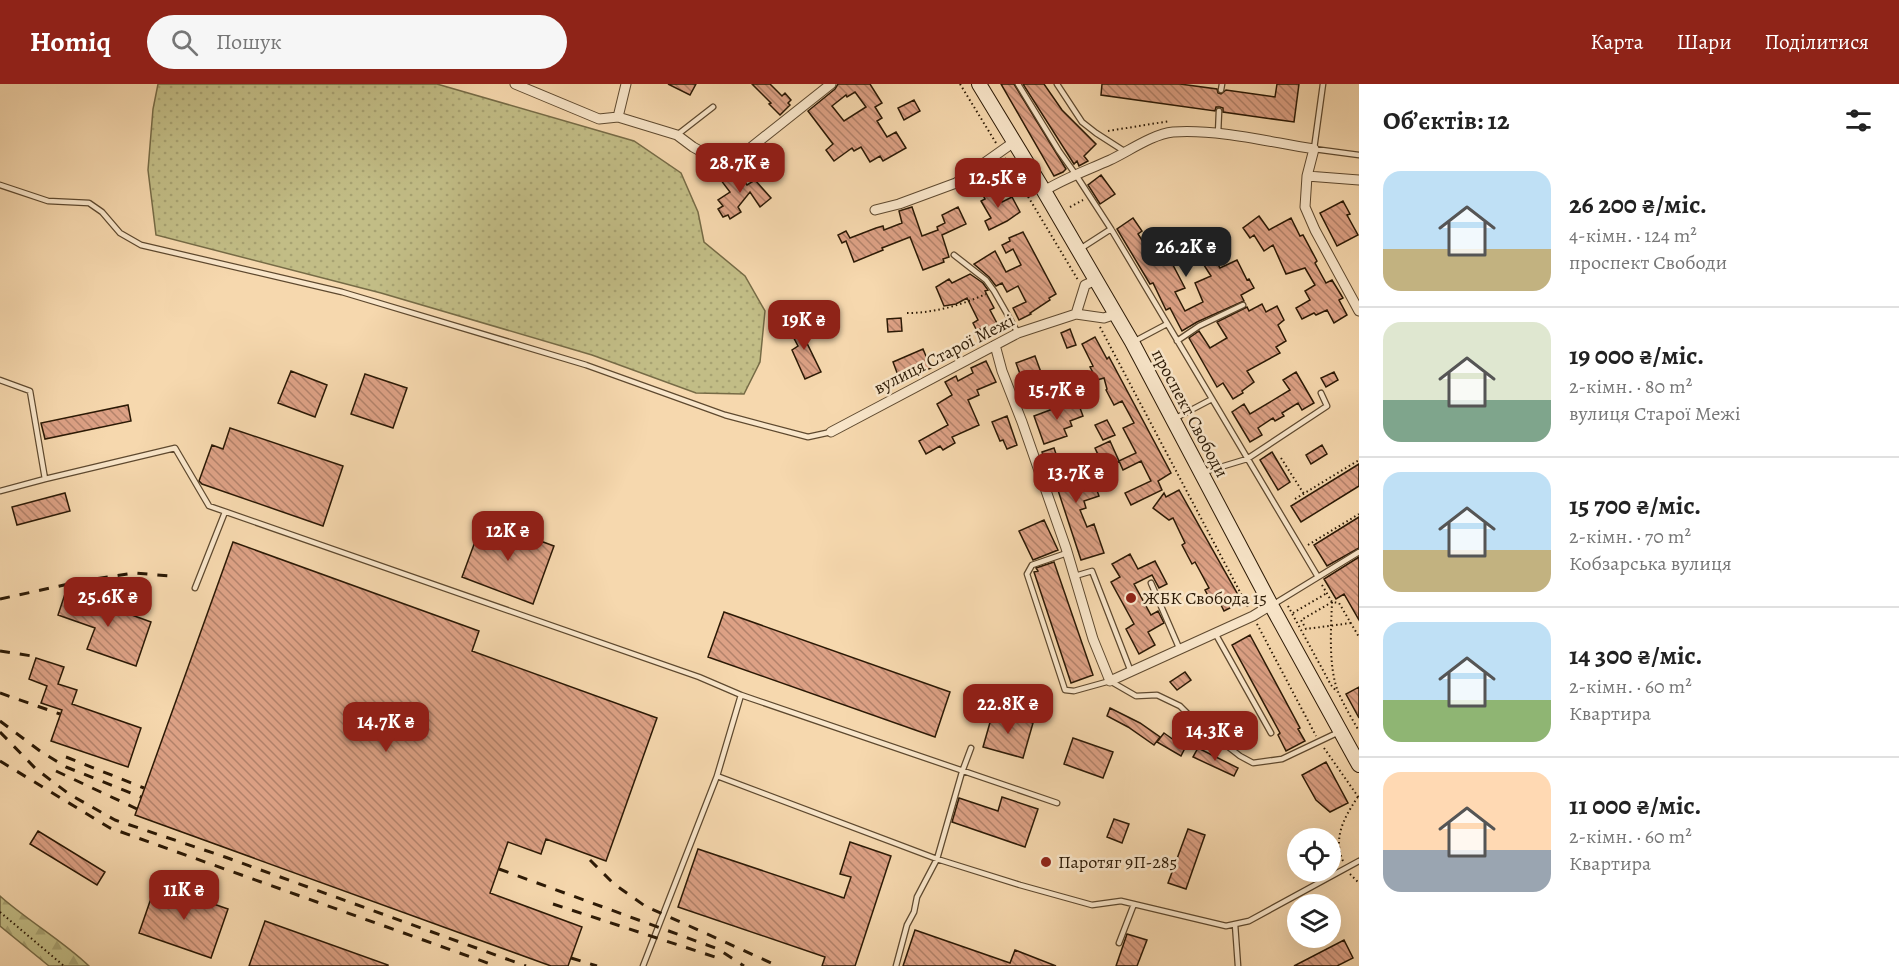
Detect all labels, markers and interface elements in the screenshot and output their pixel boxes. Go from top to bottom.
search box [147,15,567,69]
text: Homiq [30,23,111,61]
icon: search [168,26,201,59]
text: Пошук [216,27,282,57]
text: Карта [1591,28,1643,56]
text: Шари [1676,28,1731,56]
text: Поділитися [1764,28,1869,56]
text: Об’єктів: 12 [1383,103,1509,138]
icon: filters [1842,104,1875,137]
pin: 28.7K ₴ [685,143,795,194]
text: 28.7K ₴ [710,149,770,176]
pin: 12.5K ₴ [943,158,1053,209]
text: 12.5K ₴ [969,164,1027,191]
text: 26 200 ₴/міс. [1569,187,1707,222]
icon: home [1431,195,1503,267]
text: 4-кімн. · 124 m² [1569,222,1697,249]
pin: 26.2K ₴ [1131,227,1241,278]
text: 26.2K ₴ [1155,233,1217,260]
text: проспект Свободи [1569,249,1727,276]
pin: 19K ₴ [762,300,846,351]
text: 19K ₴ [782,306,826,333]
street label: вулиця Старої Межі [870,308,1018,400]
text: 19 000 ₴/міс. [1569,338,1704,373]
street label: проспект Свободи [1146,344,1234,482]
icon: home [1431,346,1503,418]
pin: 15.7K ₴ [1002,370,1112,421]
text: 2-кімн. · 80 m² [1569,373,1692,400]
text: 15.7K ₴ [1028,376,1086,403]
text: вулиця Старої Межі [1569,400,1741,427]
pin: 13.7K ₴ [1021,453,1131,504]
text: 13.7K ₴ [1047,459,1105,486]
text: 15 700 ₴/міс. [1569,488,1701,523]
icon: home [1431,496,1503,568]
pin: 12K ₴ [466,511,550,562]
text: 12K ₴ [486,517,530,544]
text: 2-кімн. · 70 m² [1569,523,1691,550]
text: Кобзарська вулиця [1569,550,1732,577]
pin: 25.6K ₴ [53,577,163,628]
text: 25.6K ₴ [78,583,138,610]
place label: ЖБК Свобода 15 [1143,586,1267,610]
marker: ЖБК Свобода 15 [1124,591,1138,605]
text: 14 300 ₴/міс. [1569,638,1702,673]
icon: home [1431,646,1503,718]
text: 2-кімн. · 60 m² [1569,673,1692,700]
pin: 22.8K ₴ [953,684,1063,735]
text: 22.8K ₴ [977,690,1039,717]
text: Квартира [1569,700,1651,727]
pin: 14.7K ₴ [331,702,441,753]
text: 14.7K ₴ [357,708,415,735]
pin: 14.3K ₴ [1160,711,1270,762]
text: 14.3K ₴ [1186,717,1244,744]
text: 11 000 ₴/міс. [1569,788,1701,823]
icon: home [1431,796,1503,868]
text: 2-кімн. · 60 m² [1569,823,1692,850]
map controls [1287,828,1341,948]
button: locate [1287,828,1341,882]
place label: Паротяг 9П-285 [1058,850,1177,874]
text: Квартира [1569,850,1651,877]
marker: Паротяг 9П-285 [1039,855,1053,869]
pin: 11K ₴ [142,870,226,921]
text: 11K ₴ [163,876,205,903]
button: layers [1287,894,1341,948]

